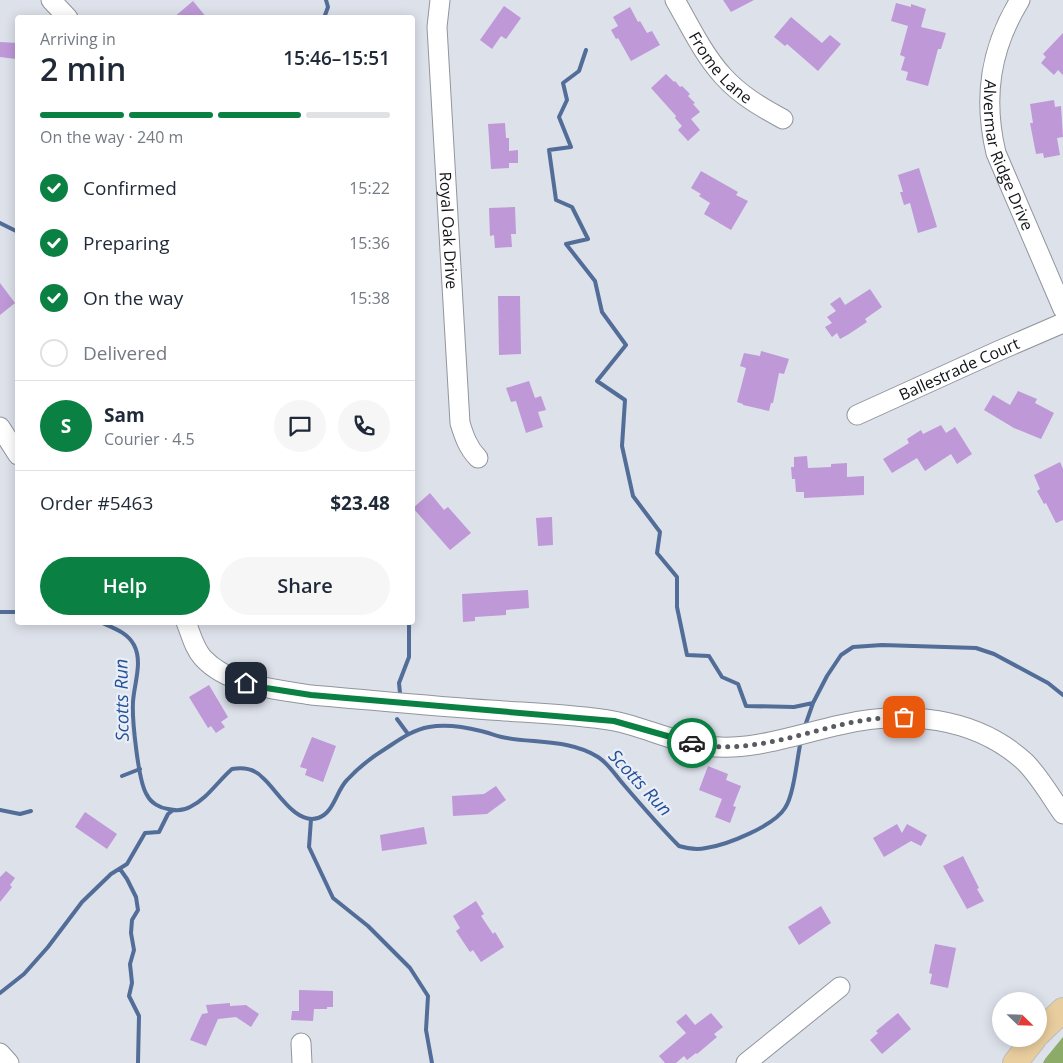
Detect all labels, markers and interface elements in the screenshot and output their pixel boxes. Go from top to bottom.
text: Arriving in [40,28,116,50]
street label: Frome Lane [684,28,757,109]
text: 15:46–15:51 [283,45,390,71]
text: 2 min [40,47,126,90]
street label: Alvermar Ridge Drive [979,79,1039,234]
text: On the way · 240 m [40,126,183,148]
street label: Royal Oak Drive [434,171,463,290]
icon: check [40,174,68,202]
text: Confirmed [83,175,177,201]
text: 15:22 [349,177,390,199]
icon: check [40,229,68,257]
text: Preparing [83,230,170,256]
text: 15:36 [349,232,390,254]
icon: check [40,284,68,312]
text: On the way [83,285,183,311]
text: 15:38 [349,287,390,309]
street label: Ballestrade Court [895,332,1023,406]
text: Delivered [83,340,167,366]
button: chat [274,400,326,452]
button: phone [338,400,390,452]
text: Sam [104,402,145,428]
text: S [61,413,71,439]
text: Courier · 4.5 [104,428,195,450]
text: Order #5463 [40,490,153,516]
text: $23.48 [330,490,390,516]
button: Help [40,557,210,615]
button: Share [220,557,390,615]
water label: Scotts Run [108,658,134,742]
pin [225,662,267,704]
icon: home [232,669,260,697]
pin [883,696,925,738]
icon: bag [890,703,918,731]
courier [667,718,717,768]
icon: car [678,729,706,757]
water label: Scotts Run [604,744,678,821]
north arrow [992,992,1048,1048]
map controls [992,992,1047,1047]

